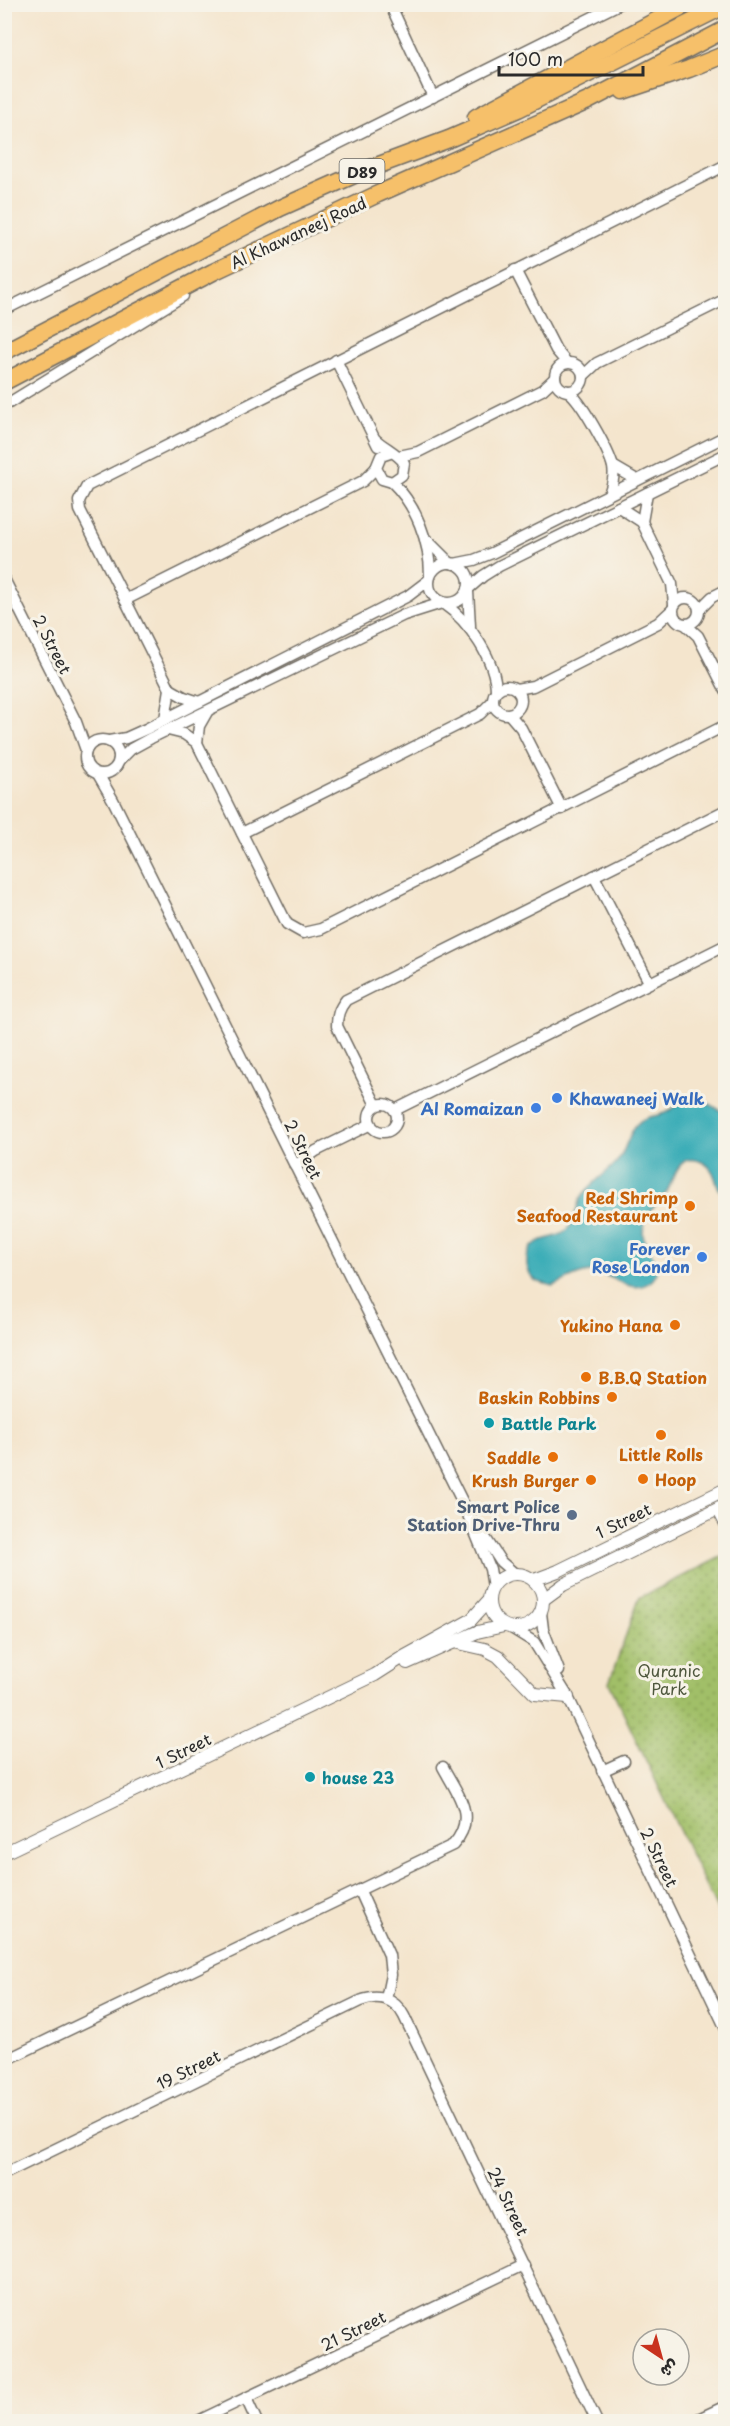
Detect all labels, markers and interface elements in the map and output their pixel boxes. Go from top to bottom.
scale bar [499,39,643,77]
text: 100 m [508,45,563,72]
road number: D89 [340,159,385,183]
street label: Al Khawaneej Road [226,190,370,274]
street label: 2 Street [28,610,78,678]
place label: Khawaneej Walk [569,1086,705,1110]
marker: Khawaneej Walk [550,1091,564,1105]
place label: Al Romaizan [421,1096,524,1120]
marker: Al Romaizan [529,1101,543,1115]
street label: 2 Street [279,1115,329,1183]
place label: Red Shrimp Seafood Restaurant [517,1185,678,1227]
marker: Red Shrimp Seafood Restaurant [683,1199,697,1213]
place label: Forever Rose London [592,1236,691,1278]
marker: Forever Rose London [695,1250,709,1264]
place label: Yukino Hana [560,1313,663,1337]
marker: Yukino Hana [668,1318,682,1332]
place label: B.B.Q Station [598,1365,707,1389]
marker: B.B.Q Station [579,1370,593,1384]
place label: Baskin Robbins [478,1385,600,1409]
marker: Baskin Robbins [605,1390,619,1404]
place label: Battle Park [501,1411,597,1435]
marker: Battle Park [482,1416,496,1430]
marker: Little Rolls [654,1428,668,1442]
place label: Little Rolls [619,1442,703,1466]
place label: Saddle [487,1445,541,1469]
marker: Saddle [546,1450,560,1464]
place label: Hoop [655,1467,696,1491]
place label: Krush Burger [472,1468,580,1492]
marker: Hoop [636,1472,650,1486]
marker: Krush Burger [584,1473,598,1487]
place label: Smart Police Station Drive-Thru [407,1494,560,1536]
street label: 1 Street [591,1496,655,1544]
marker: Smart Police Station Drive-Thru [565,1508,579,1522]
park label: Quranic Park [638,1658,700,1700]
street label: 1 Street [151,1726,215,1774]
place label: house 23 [322,1765,394,1789]
marker: house 23 [303,1770,317,1784]
street label: 2 Street [635,1823,685,1891]
street label: 19 Street [152,2043,225,2095]
street label: 24 Street [483,2163,536,2240]
street label: 21 Street [316,2304,390,2356]
north arrow [631,2327,691,2387]
text: ش [656,2355,685,2385]

